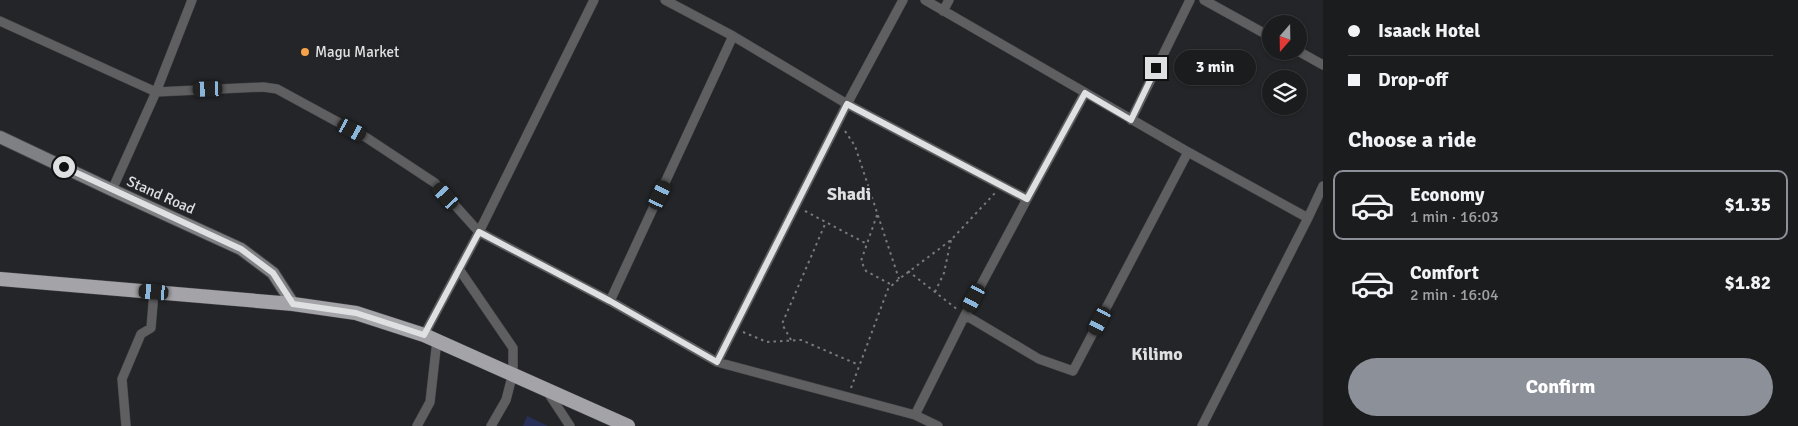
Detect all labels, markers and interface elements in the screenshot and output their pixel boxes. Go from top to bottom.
north arrow [1262,15,1308,60]
map controls [1262,15,1307,115]
text: Isaack Hotel [1378,19,1480,43]
place label: Magu Market [315,43,399,61]
marker: Magu Market [299,46,311,58]
callout: 3 min [1174,50,1256,86]
route end [1145,57,1167,79]
text: 3 min [1196,57,1234,77]
text: Drop-off [1378,68,1448,92]
button: layers [1262,70,1307,115]
car [192,81,223,97]
car [335,116,368,144]
text: Choose a ride [1348,126,1476,153]
route start [53,156,75,178]
street label: Stand Road [124,172,198,218]
car [646,178,673,212]
car [430,180,461,212]
district label: Shadi [827,183,871,205]
icon: car [1350,183,1395,228]
text: Economy [1410,183,1484,207]
text: $1.35 [1725,193,1771,217]
text: 1 min · 16:03 [1410,207,1499,227]
icon: car [1350,261,1395,306]
text: Comfort [1410,261,1479,285]
text: $1.82 [1725,271,1771,295]
car [960,281,987,315]
car [138,283,169,301]
text: 2 min · 16:04 [1410,285,1499,305]
car [1086,304,1113,338]
district label: Kilimo [1131,343,1183,365]
button: Confirm [1348,358,1773,416]

